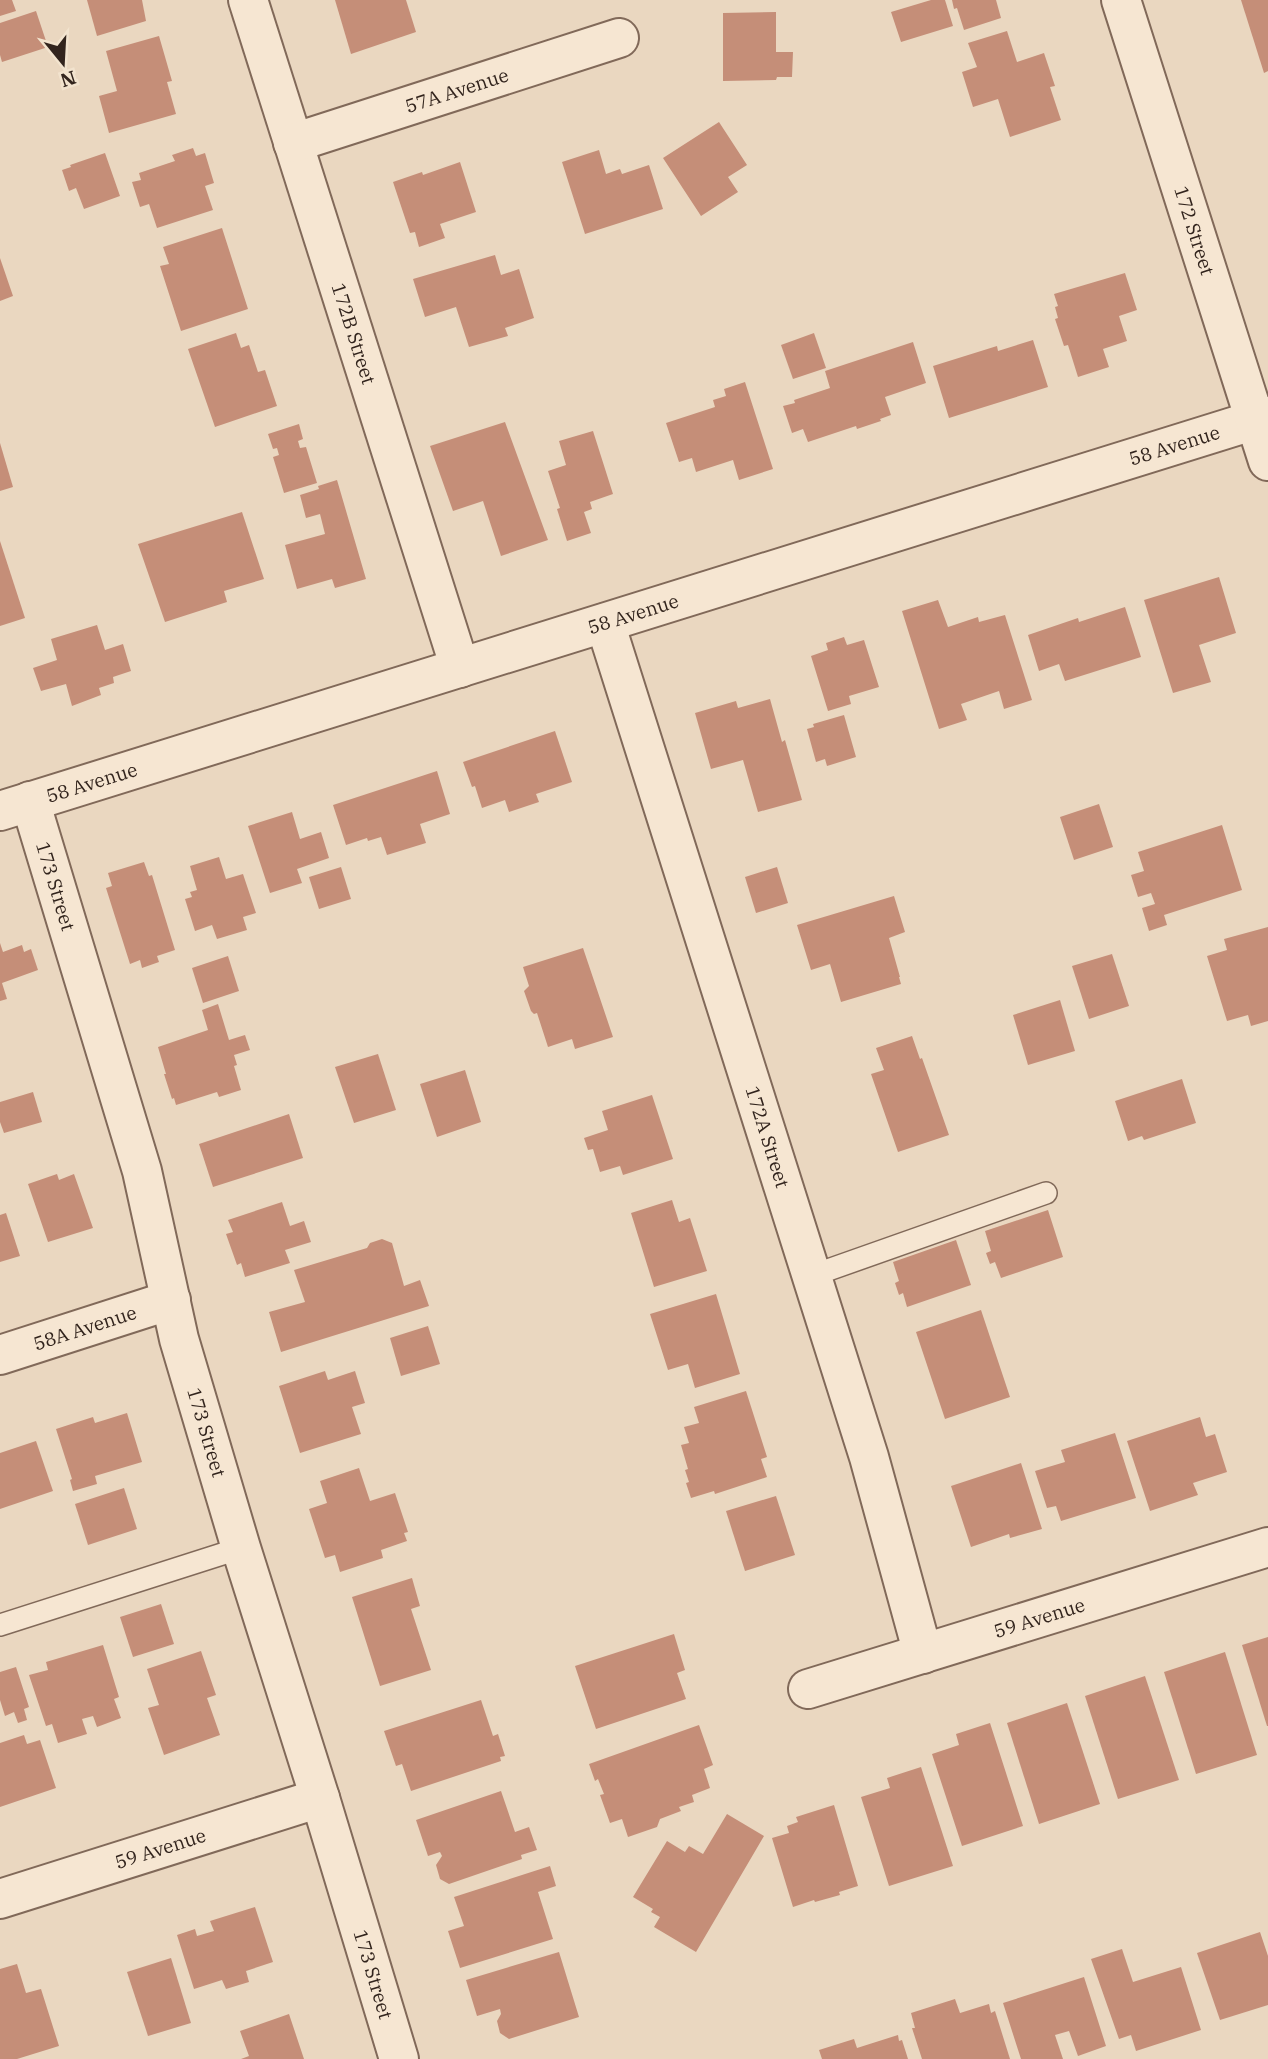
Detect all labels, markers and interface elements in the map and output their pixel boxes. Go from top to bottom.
north arrow [28,28,98,98]
street label: 57A Avenue [402,62,511,118]
text: N [57,65,79,93]
street label: 172 Street [1169,183,1220,278]
street label: 172B Street [327,280,381,387]
street label: 58 Avenue [1126,420,1223,471]
street label: 58 Avenue [585,588,681,639]
street label: 58 Avenue [43,757,140,808]
street label: 173 Street [31,839,81,934]
street label: 172A Street [740,1083,795,1191]
street label: 58A Avenue [30,1300,139,1356]
street label: 173 Street [182,1385,231,1480]
street label: 59 Avenue [991,1592,1088,1643]
street label: 59 Avenue [112,1823,209,1874]
street label: 173 Street [349,1927,398,2022]

